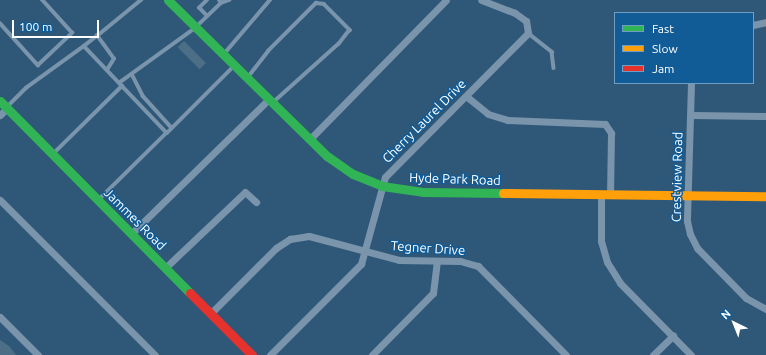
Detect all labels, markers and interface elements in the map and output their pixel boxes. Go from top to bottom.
scale bar [14,12,101,38]
legend [614,12,754,84]
text: 100 m [19,20,52,33]
text: Fast [652,22,674,35]
text: Slow [652,42,678,55]
text: Jam [652,62,674,75]
street label: Cherry Laurel Drive [379,76,469,166]
street label: Crestview Road [668,132,686,222]
street label: Hyde Park Road [409,170,501,188]
street label: Jammes Road [101,185,169,253]
street label: Tegner Drive [390,238,466,258]
north arrow [714,303,754,343]
text: N [719,307,733,321]

